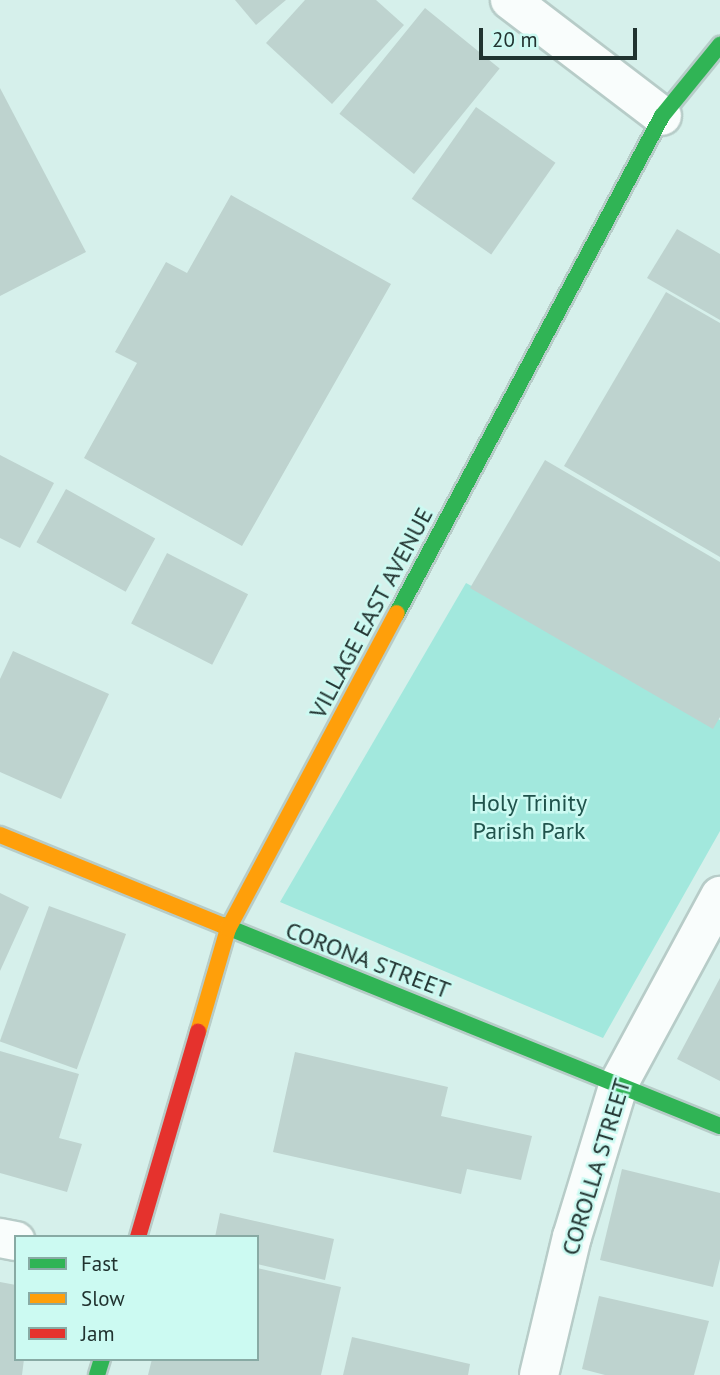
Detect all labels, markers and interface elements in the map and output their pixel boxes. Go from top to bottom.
scale bar [482,14,640,58]
text: 20 m [492,26,538,53]
street label: VILLAGE EAST AVENUE [303,502,439,724]
park label: Holy Trinity Parish Park [470,789,588,845]
street label: CORONA STREET [281,915,455,1005]
street label: COROLLA STREET [555,1075,637,1259]
legend [14,1235,259,1361]
text: Fast [81,1250,118,1277]
text: Slow [81,1285,125,1312]
text: Jam [81,1320,115,1347]

